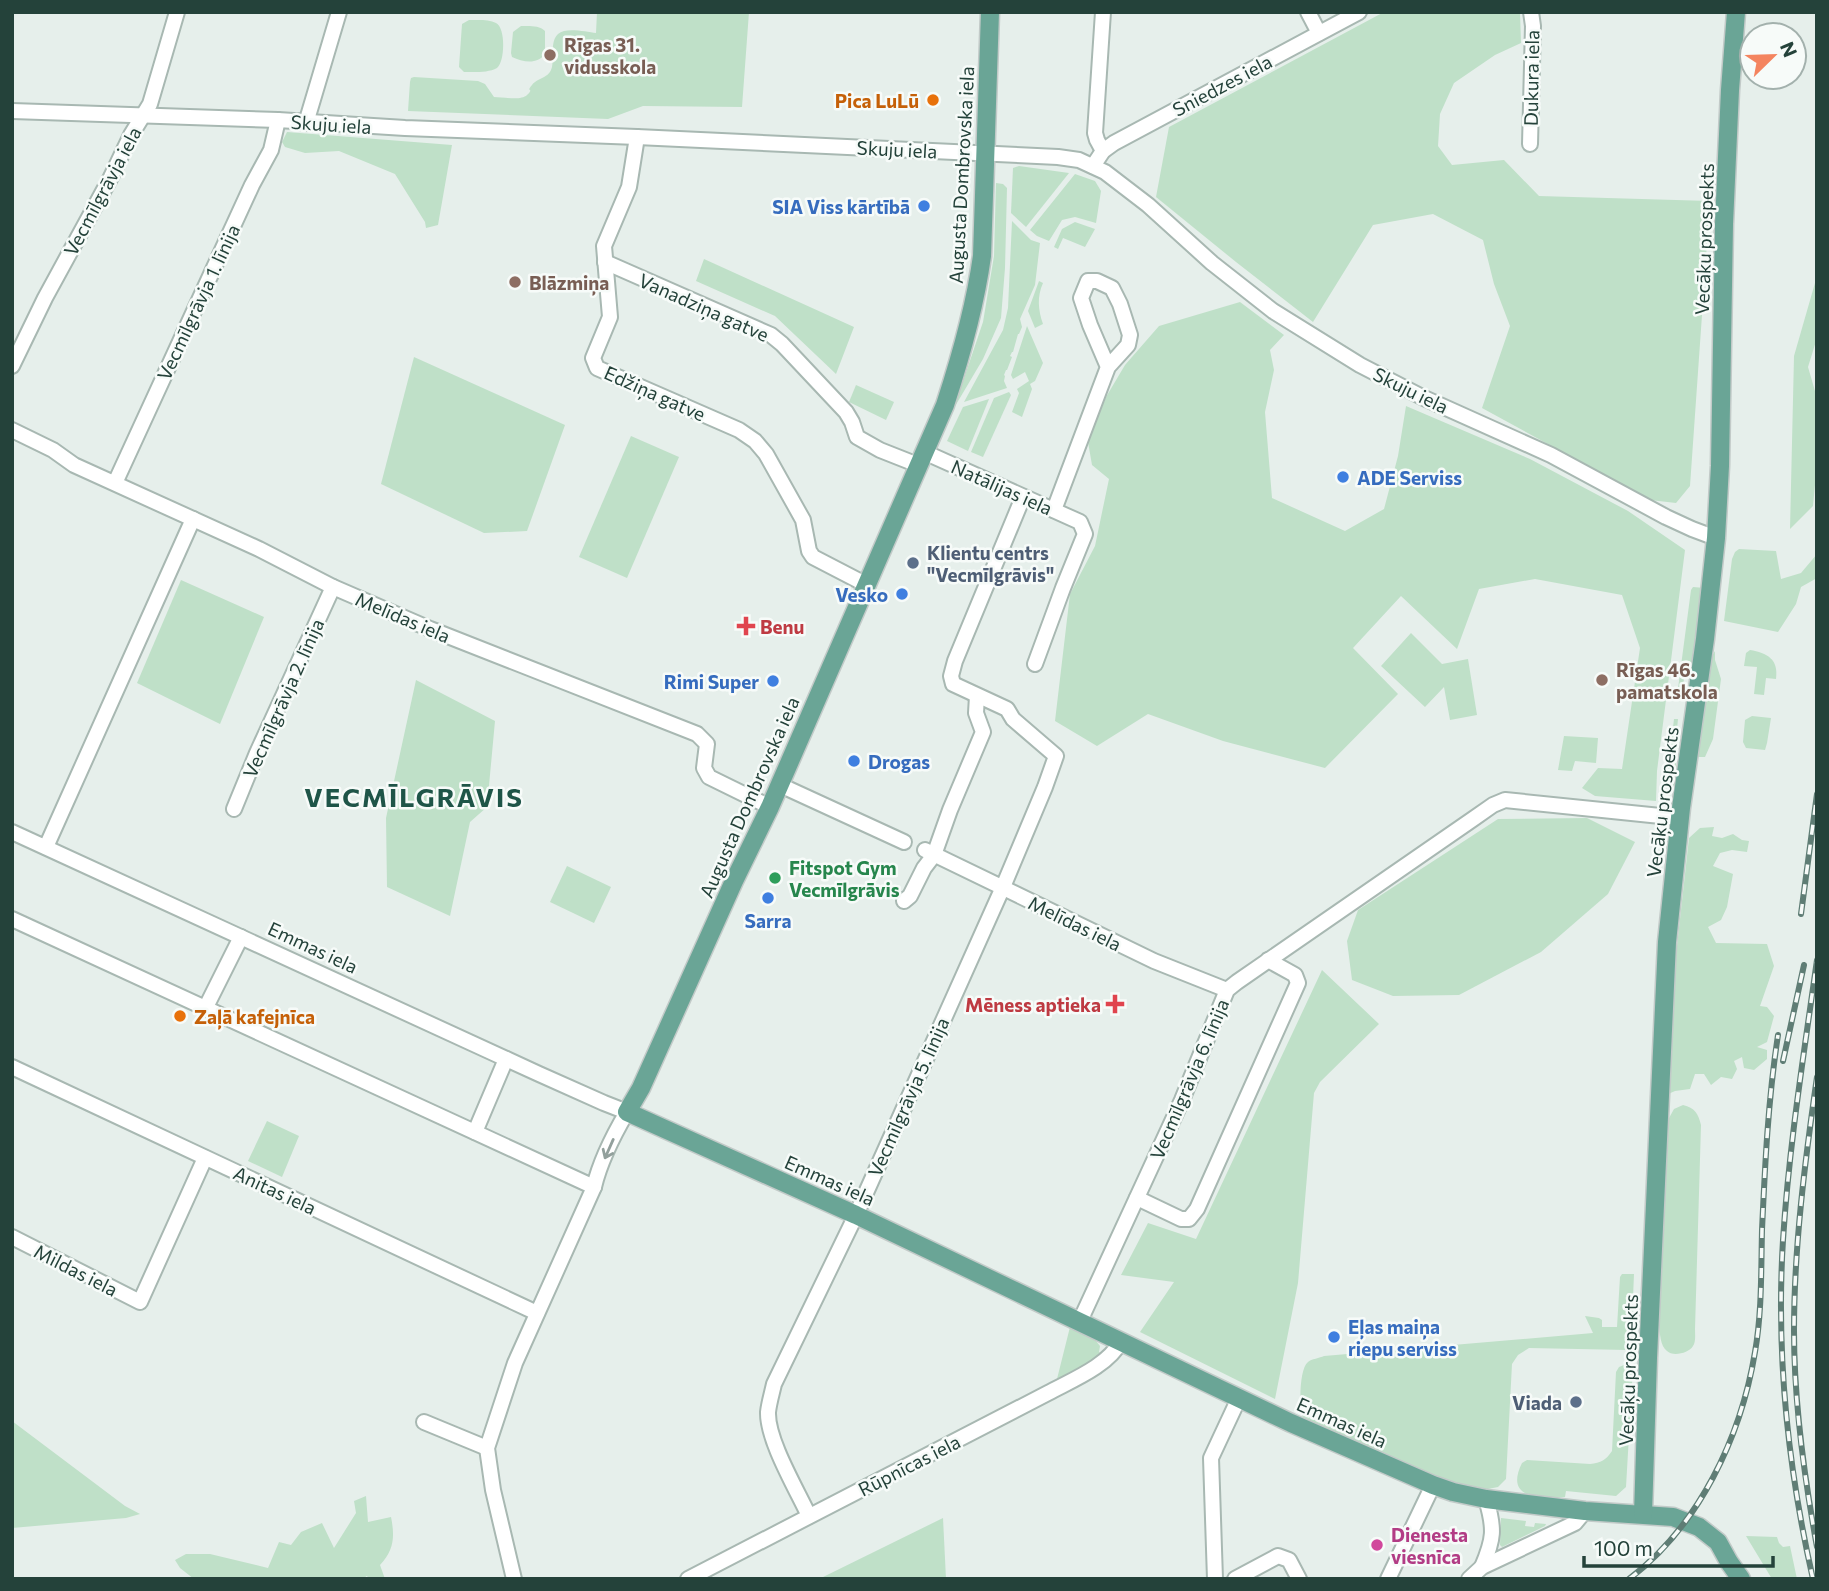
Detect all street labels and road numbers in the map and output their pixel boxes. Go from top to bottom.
street label: Dukura iela [1519,30,1543,126]
street label: Sniedzes iela [1168,49,1276,121]
street label: Augusta Dombrovska iela [944,66,978,284]
street label: Skuju iela [290,110,372,138]
street label: Vecmīlgrāvja iela [58,123,146,259]
street label: Skuju iela [856,135,938,163]
street label: Vecāķu prospekts [1690,163,1720,315]
street label: Vecmīlgrāvja 1. līnija [152,220,244,384]
street label: Vanadziņa gatve [635,268,773,348]
street label: Edžiņa gatve [600,360,709,427]
street label: Skuju iela [1370,362,1452,418]
street label: Natālijas iela [948,454,1056,520]
street label: Melīdas iela [352,587,454,647]
street label: Vecmīlgrāvja 2. līnija [238,615,328,781]
street label: Augusta Dombrovska iela [694,693,804,901]
street label: Vecāķu prospekts [1641,725,1685,879]
street label: Melīdas iela [1025,891,1125,955]
street label: Emmas iela [264,916,362,978]
street label: Vecmīlgrāvja 6. līnija [1145,995,1233,1163]
street label: Vecmīlgrāvja 5. līnija [863,1014,953,1180]
street label: Emmas iela [781,1150,879,1210]
street label: Anitas iela [230,1161,320,1219]
street label: Mildas iela [30,1239,122,1301]
street label: Vecāķu prospekts [1614,1294,1644,1446]
street label: Emmas iela [1293,1392,1391,1452]
street label: Rūpnīcas iela [854,1429,964,1501]

